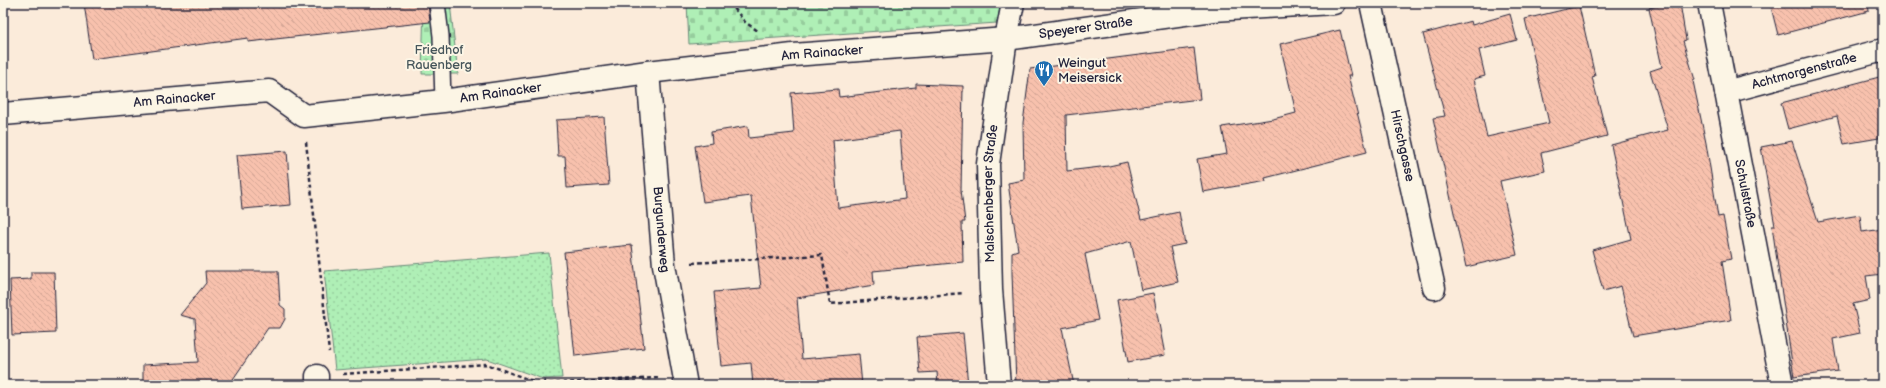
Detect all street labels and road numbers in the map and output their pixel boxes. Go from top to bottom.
street label: Speyerer Straße [1038,13,1134,42]
street label: Am Rainacker [780,42,864,64]
street label: Achtmorgenstraße [1750,49,1859,93]
street label: Am Rainacker [459,79,543,107]
street label: Am Rainacker [133,88,216,111]
street label: Hirschgasse [1387,108,1418,183]
street label: Malschenberger Straße [980,123,1002,263]
street label: Schulstraße [1731,158,1760,229]
street label: Burgunderweg [650,186,673,274]

